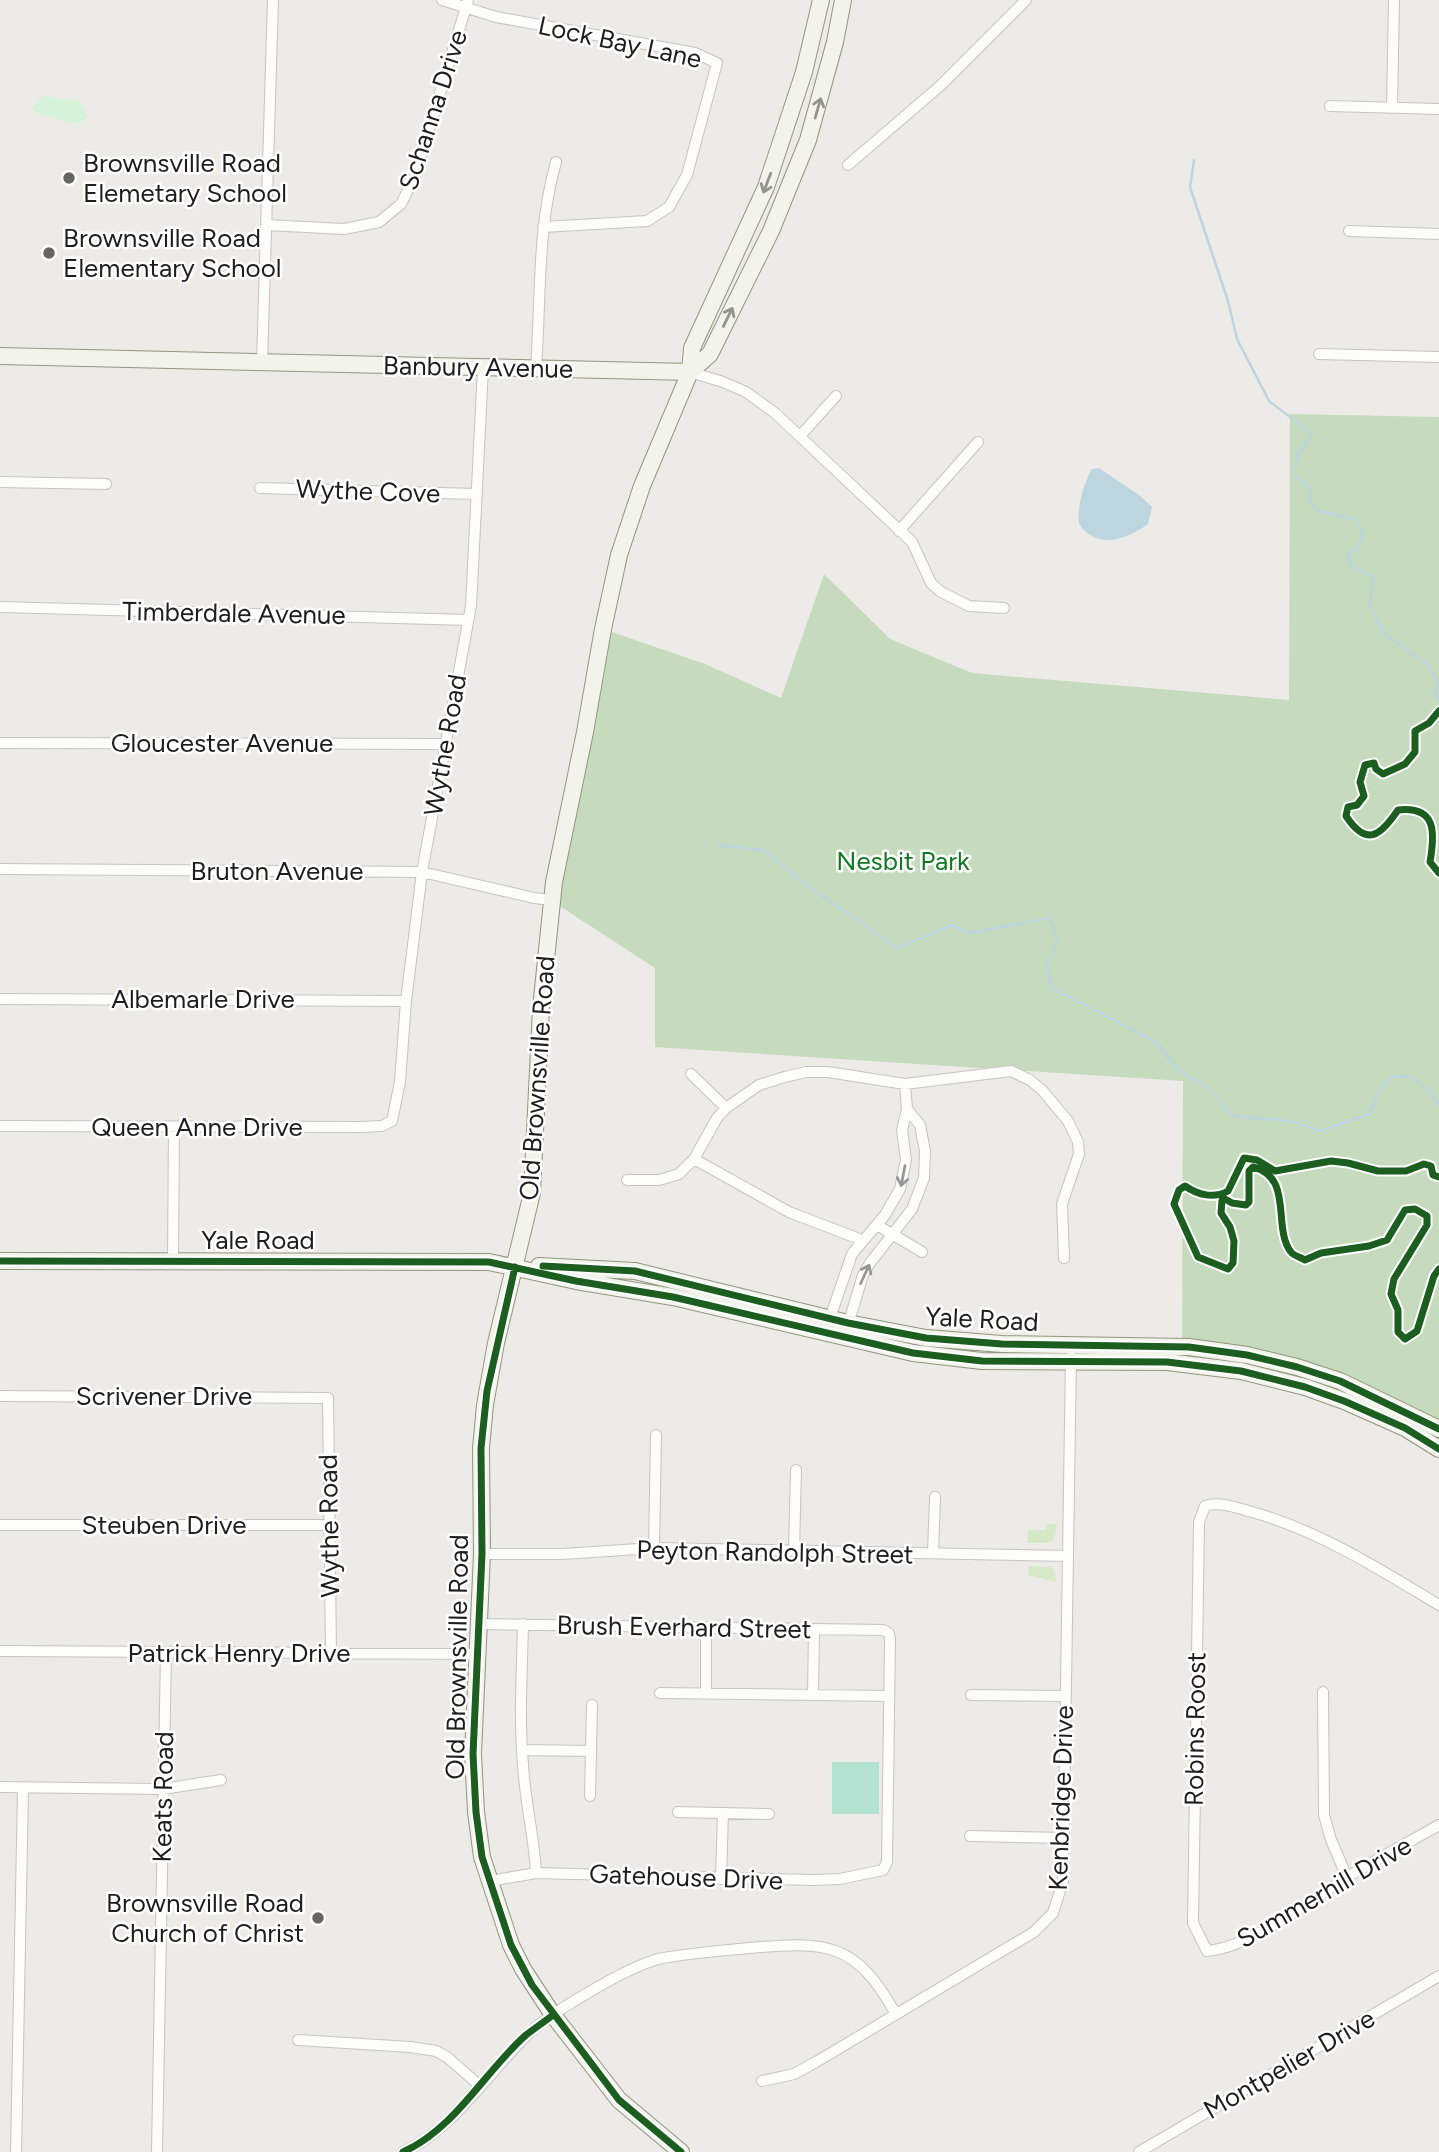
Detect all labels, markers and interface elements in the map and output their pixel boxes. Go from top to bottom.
street label: Lock Bay Lane [535,9,705,75]
street label: Schanna Drive [392,26,474,194]
one-way arrow [812,97,825,119]
place label: Brownsville Road Elemetary School [83,147,287,209]
marker: Brownsville Road Elemetary School [61,170,77,186]
one-way arrow [760,171,773,193]
place label: Brownsville Road Elementary School [63,222,281,284]
marker: Brownsville Road Elementary School [41,245,57,261]
one-way arrow [722,307,736,328]
street label: Banbury Avenue [383,349,573,385]
street label: Wythe Cove [295,472,441,510]
street label: Timberdale Avenue [122,595,346,631]
street label: Wythe Road [417,672,473,818]
street label: Gloucester Avenue [111,727,333,759]
park label: Nesbit Park [836,845,970,877]
street label: Bruton Avenue [191,855,363,887]
street label: Old Brownsville Road [512,954,562,1202]
street label: Albemarle Drive [111,983,295,1015]
street label: Queen Anne Drive [91,1111,303,1143]
one-way arrow [896,1164,909,1187]
street label: Yale Road [201,1224,315,1256]
one-way arrow [858,1264,872,1285]
street label: Yale Road [924,1300,1040,1338]
street label: Scrivener Drive [76,1380,252,1412]
street label: Wythe Road [312,1454,346,1598]
street label: Steuben Drive [82,1509,246,1541]
street label: Old Brownsville Road [439,1534,475,1780]
street label: Peyton Randolph Street [636,1534,914,1570]
street label: Brush Everhard Street [556,1609,812,1645]
street label: Patrick Henry Drive [127,1637,351,1669]
street label: Robins Roost [1178,1652,1212,1806]
street label: Kenbridge Drive [1042,1705,1080,1891]
street label: Keats Road [146,1731,180,1863]
street label: Summerhill Drive [1231,1829,1417,1955]
street label: Gatehouse Drive [589,1858,783,1896]
place label: Brownsville Road Church of Christ [106,1887,304,1949]
marker: Brownsville Road Church of Christ [310,1910,326,1926]
street label: Montpelier Drive [1198,2002,1380,2126]

